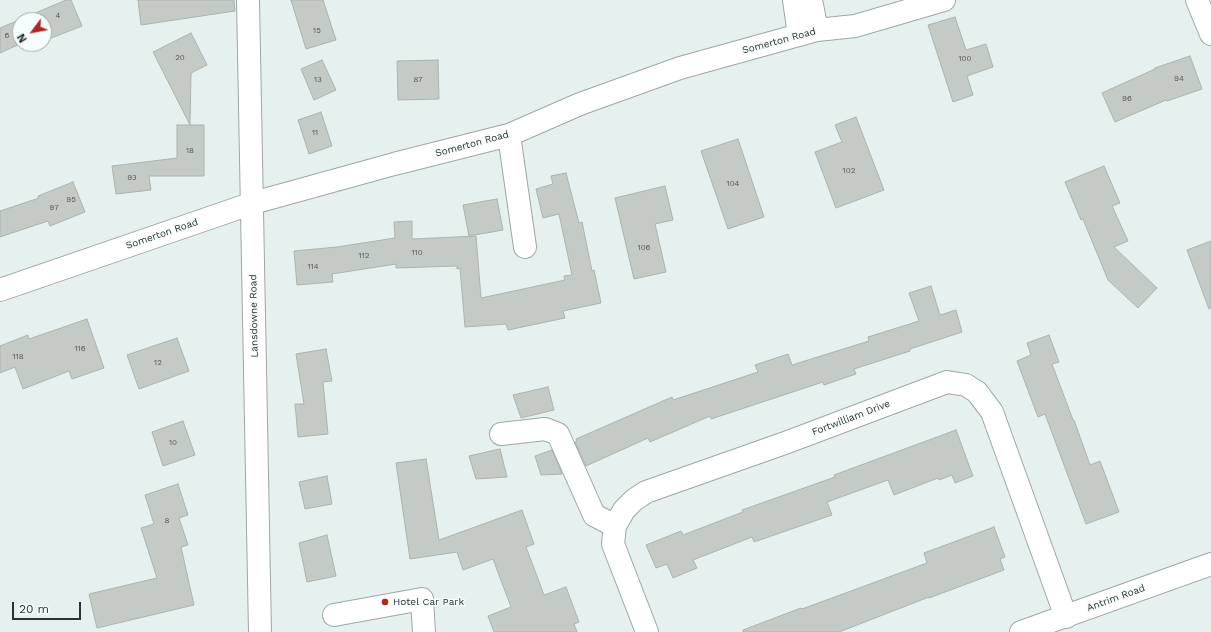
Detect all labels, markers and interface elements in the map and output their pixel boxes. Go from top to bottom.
house number: 4 [56,11,60,21]
north arrow [12,12,52,52]
street label: Somerton Road [741,25,817,57]
house number: 15 [313,26,321,36]
house number: 6 [5,31,9,41]
text: N [15,31,30,45]
house number: 20 [175,53,185,63]
house number: 100 [958,54,972,64]
house number: 94 [1174,74,1184,84]
house number: 13 [314,75,322,85]
house number: 87 [413,75,423,85]
house number: 96 [1122,94,1132,104]
house number: 11 [312,128,318,138]
street label: Somerton Road [434,128,510,160]
house number: 18 [186,146,194,156]
house number: 102 [843,166,855,176]
house number: 93 [127,173,137,183]
house number: 104 [727,179,739,189]
house number: 95 [66,195,76,205]
house number: 97 [49,203,59,213]
street label: Somerton Road [124,216,200,252]
house number: 106 [638,243,650,253]
house number: 110 [411,248,423,258]
house number: 112 [359,251,369,261]
house number: 114 [307,262,319,272]
street label: Lansdowne Road [247,274,261,358]
house number: 116 [74,344,86,354]
house number: 118 [12,352,24,362]
house number: 12 [154,358,162,368]
street label: Fortwilliam Drive [810,398,892,438]
house number: 10 [169,438,177,448]
house number: 8 [165,516,169,526]
street label: Antrim Road [1085,582,1147,614]
scale bar [14,594,83,620]
place label: Hotel Car Park [393,596,464,608]
marker: Hotel Car Park [380,597,390,607]
text: 20 m [19,602,49,616]

